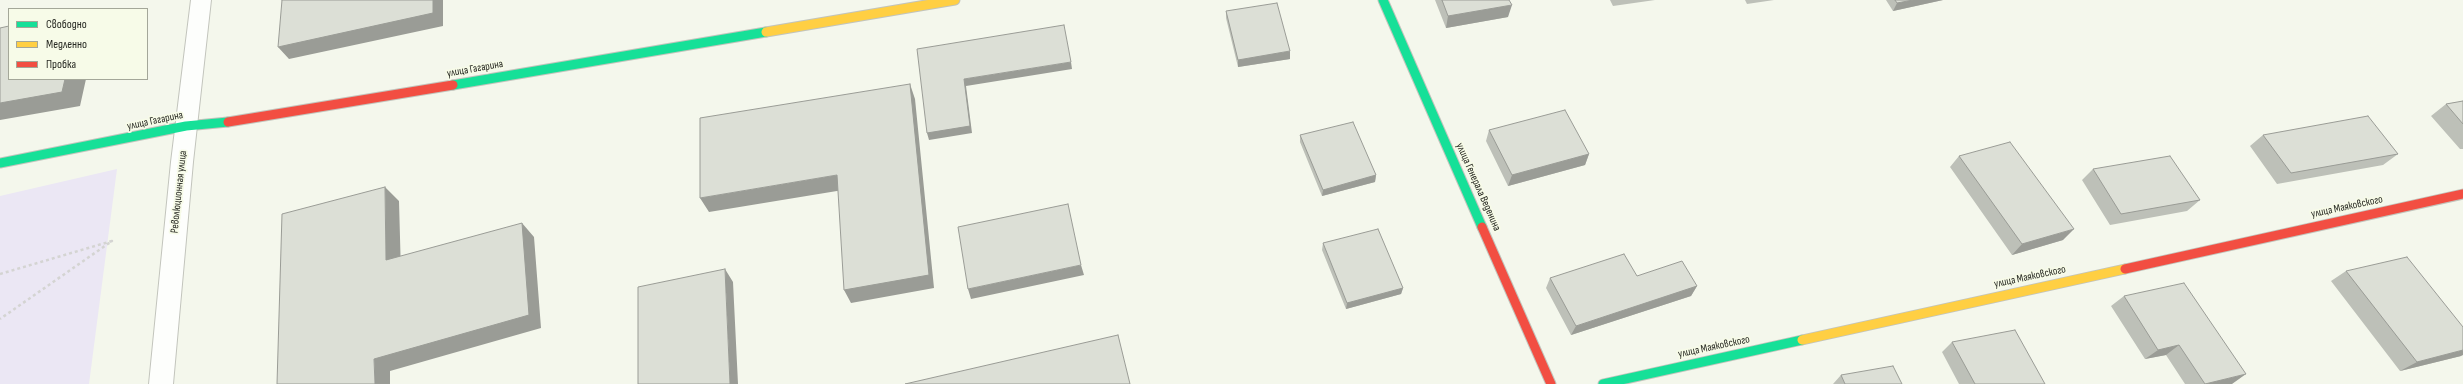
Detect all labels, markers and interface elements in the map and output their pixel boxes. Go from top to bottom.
legend [8,8,148,80]
text: Свободно [46,17,87,32]
text: Медленно [46,37,87,52]
text: Пробка [46,57,76,72]
street label: улица Гагарина [446,58,504,80]
street label: улица Гагарина [126,109,184,133]
street label: улица Генерала Веденина [1453,141,1503,233]
street label: Революционная улица [168,150,190,234]
street label: улица Маяковского [2310,193,2384,221]
street label: улица Маяковского [1993,263,2067,291]
street label: улица Маяковского [1677,333,1751,361]

